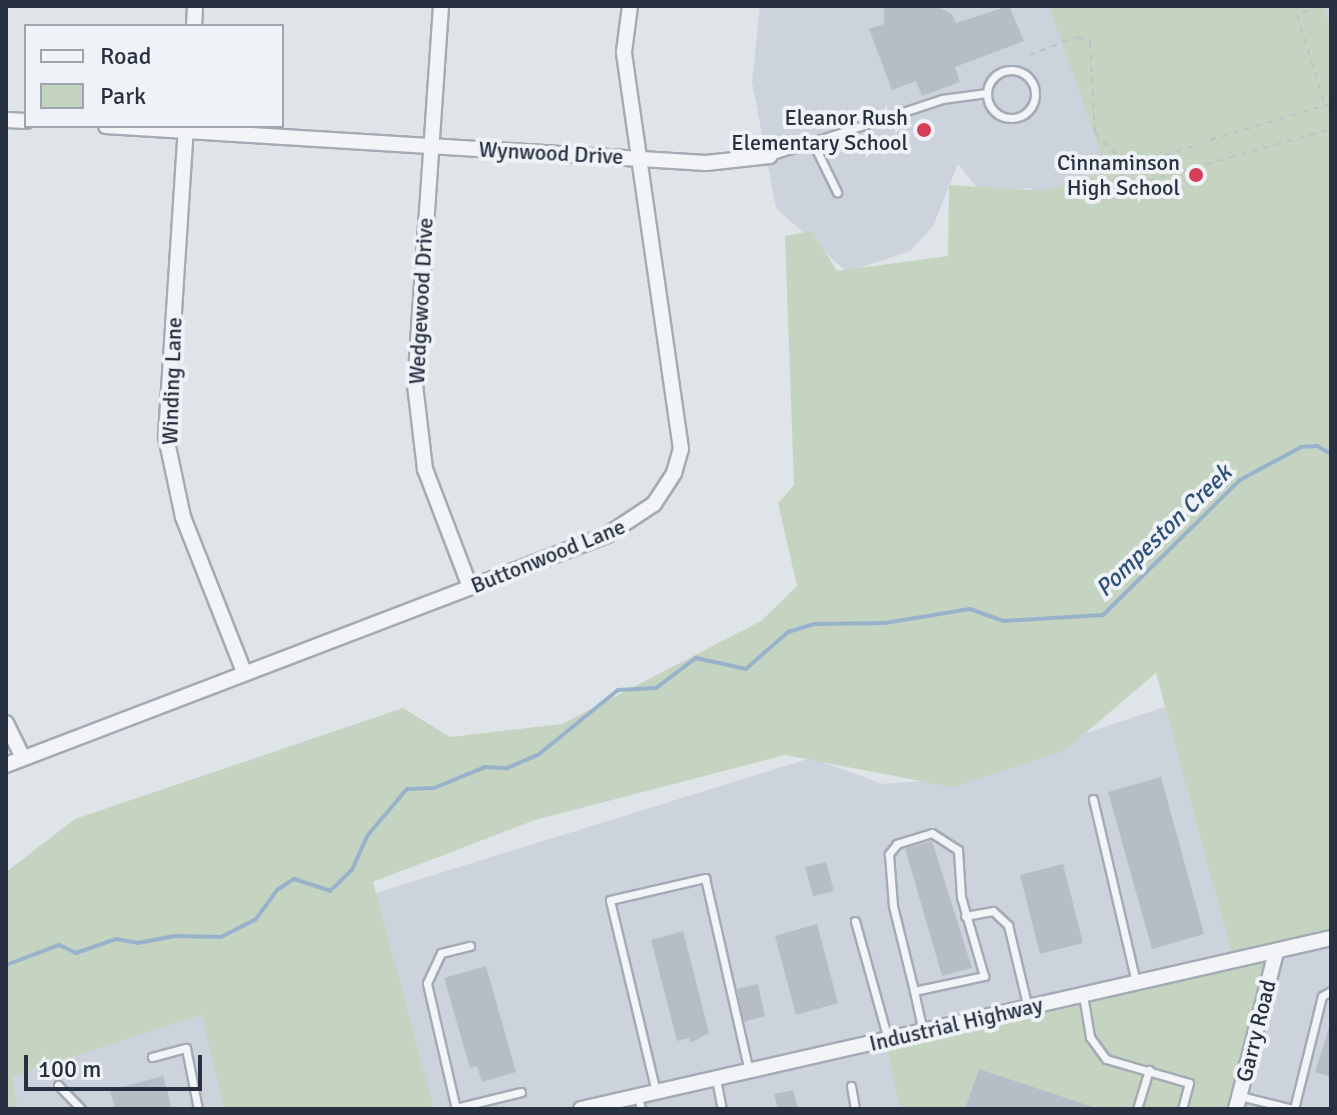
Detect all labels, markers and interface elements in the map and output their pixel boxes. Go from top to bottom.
legend [24,24,284,128]
text: Road [100,41,151,71]
text: Park [100,81,146,111]
place label: Eleanor Rush Elementary School [731,104,908,156]
marker: Eleanor Rush Elementary School [915,121,933,139]
street label: Wynwood Drive [478,136,624,170]
place label: Cinnaminson High School [1057,149,1180,200]
marker: Cinnaminson High School [1187,166,1205,184]
street label: Wedgewood Drive [403,217,439,385]
street label: Winding Lane [157,317,187,445]
water label: Pompeston Creek [1090,459,1238,603]
street label: Buttonwood Lane [467,513,629,599]
street label: Garry Road [1231,977,1281,1085]
street label: Industrial Highway [867,991,1045,1057]
scale bar [28,1039,206,1089]
text: 100 m [38,1054,101,1084]

